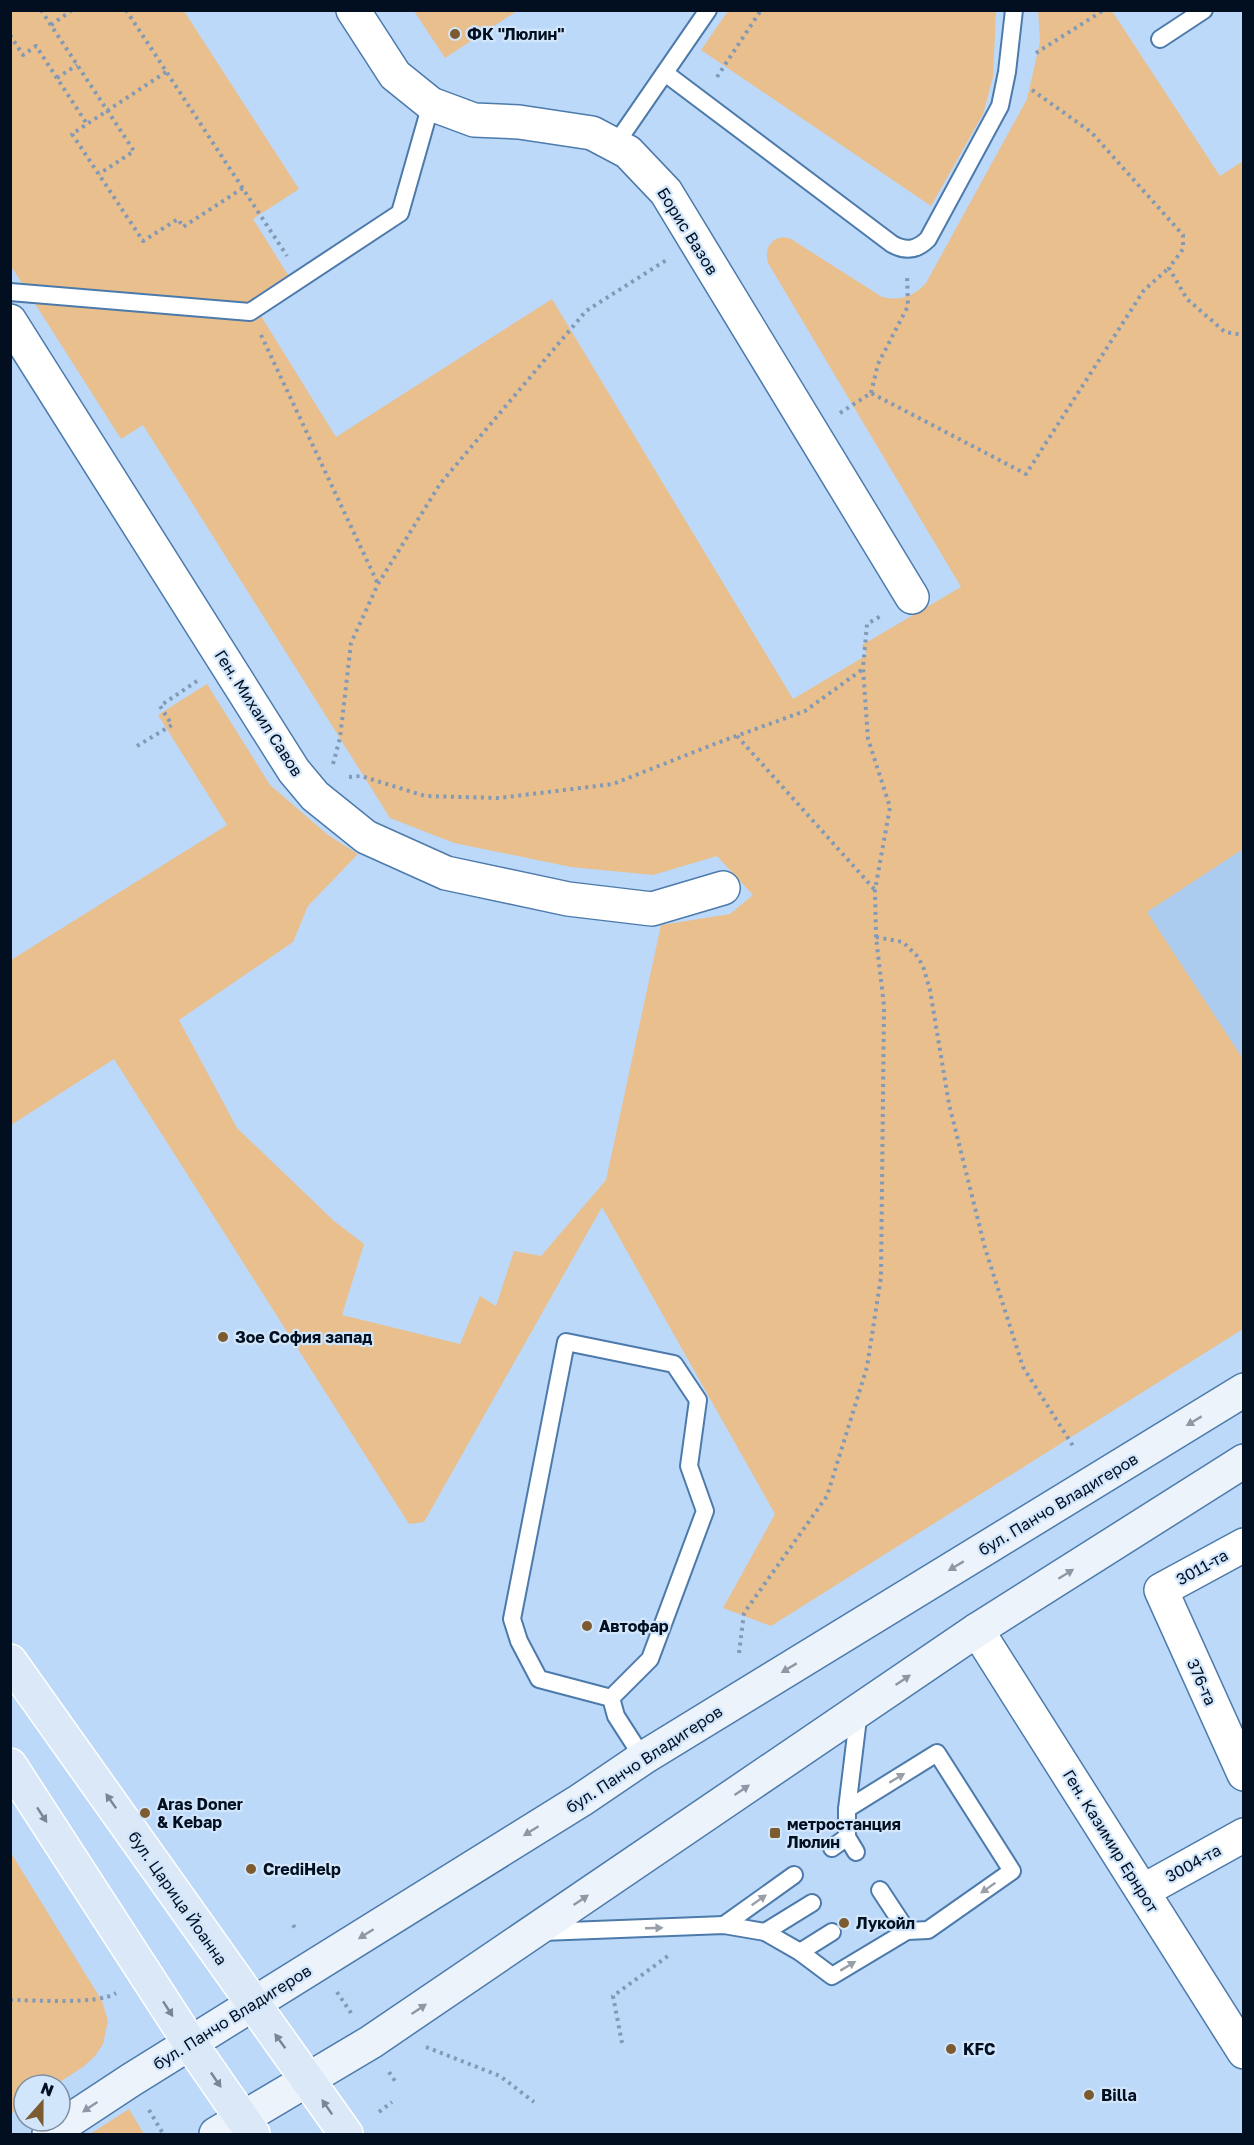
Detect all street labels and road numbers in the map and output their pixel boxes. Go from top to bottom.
street label: Борис Вазов [653,184,723,278]
street label: Ген. Михаил Савов [211,646,307,780]
street label: бул. Панчо Владигеров [975,1448,1141,1560]
street label: 3011-та [1173,1545,1231,1589]
street label: 376-та [1183,1656,1221,1708]
street label: бул. Панчо Владигеров [562,1701,726,1817]
street label: Ген. Казимир Ернрот [1059,1766,1163,1916]
street label: бул. Царица Йоанна [124,1827,232,1969]
street label: 3004-та [1162,1840,1224,1886]
street label: бул. Панчо Владигеров [149,1960,315,2074]

